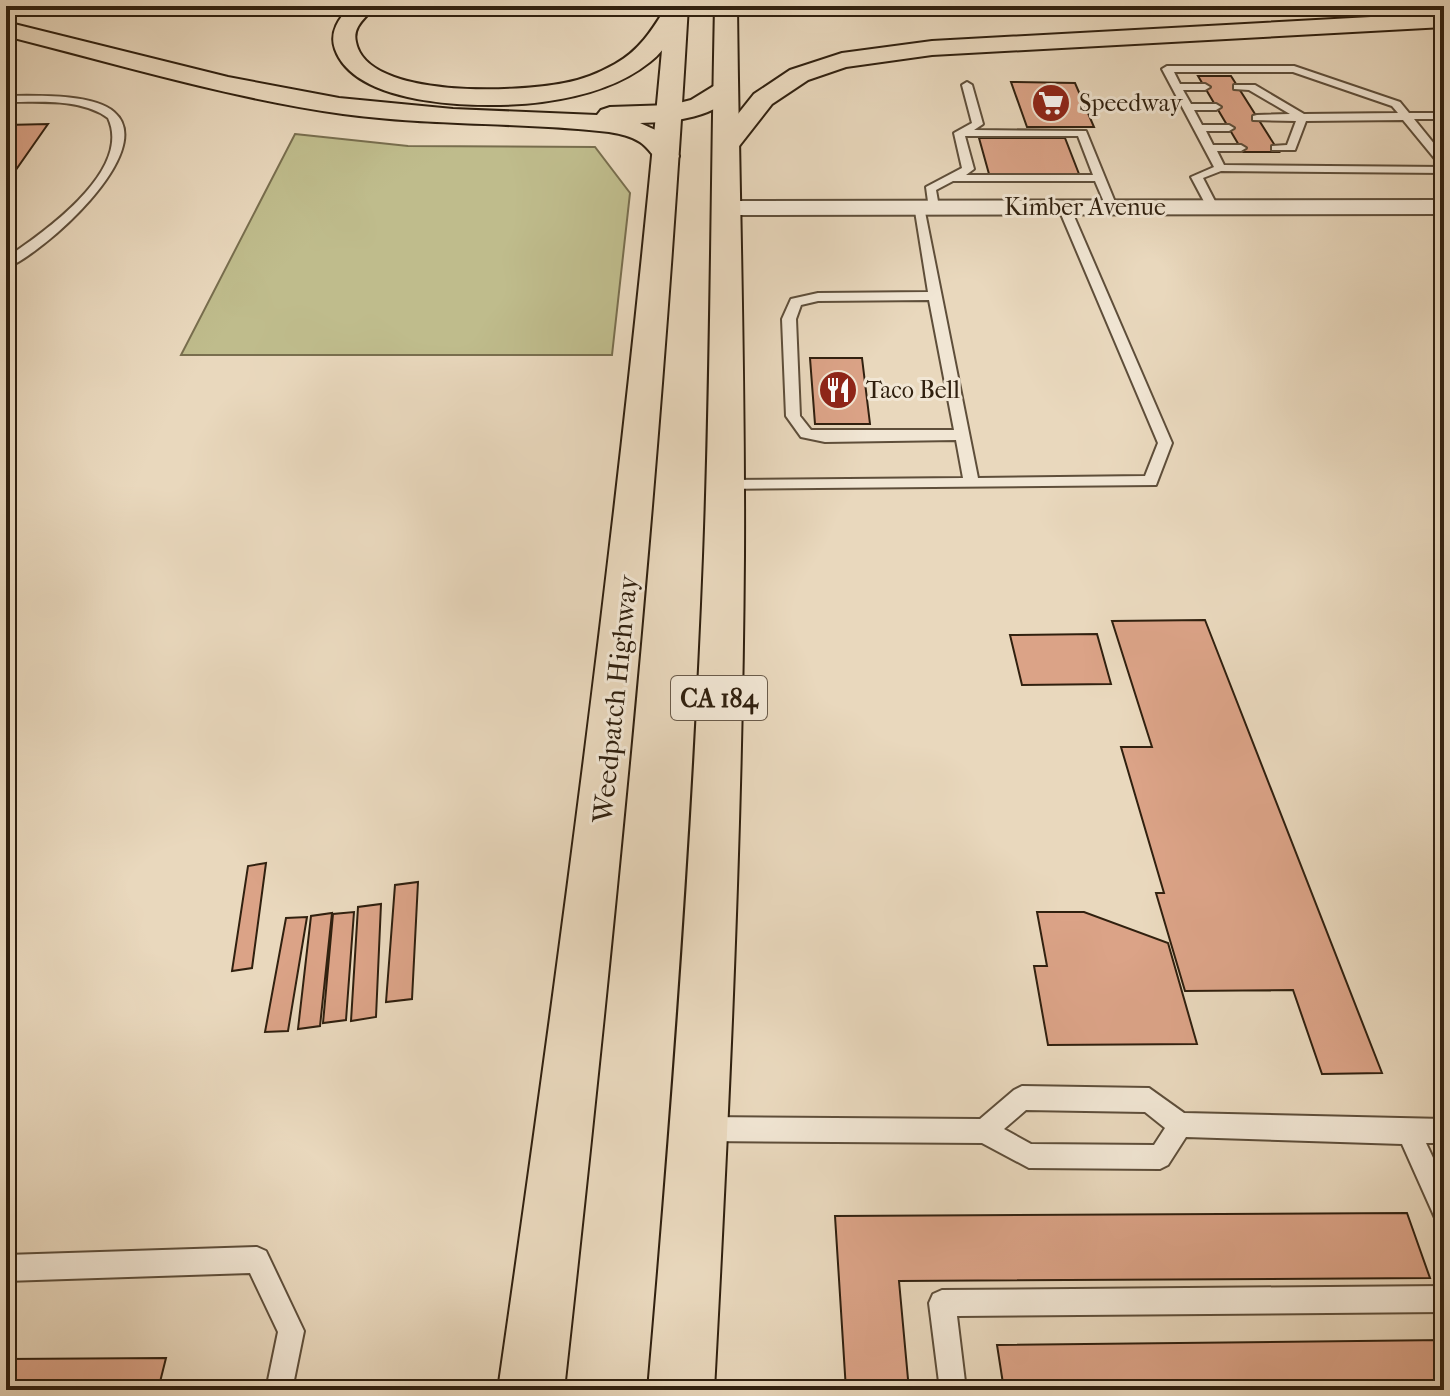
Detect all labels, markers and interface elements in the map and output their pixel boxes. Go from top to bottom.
supermarket icon: Speedway [1030,82,1072,124]
place label: Speedway [1079,89,1183,117]
street label: Kimber Avenue [1004,193,1166,221]
restaurant icon: Taco Bell [817,369,859,411]
place label: Taco Bell [866,376,960,404]
street label: Weedpatch Highway [585,572,645,826]
road number: CA 184 [671,676,767,720]

